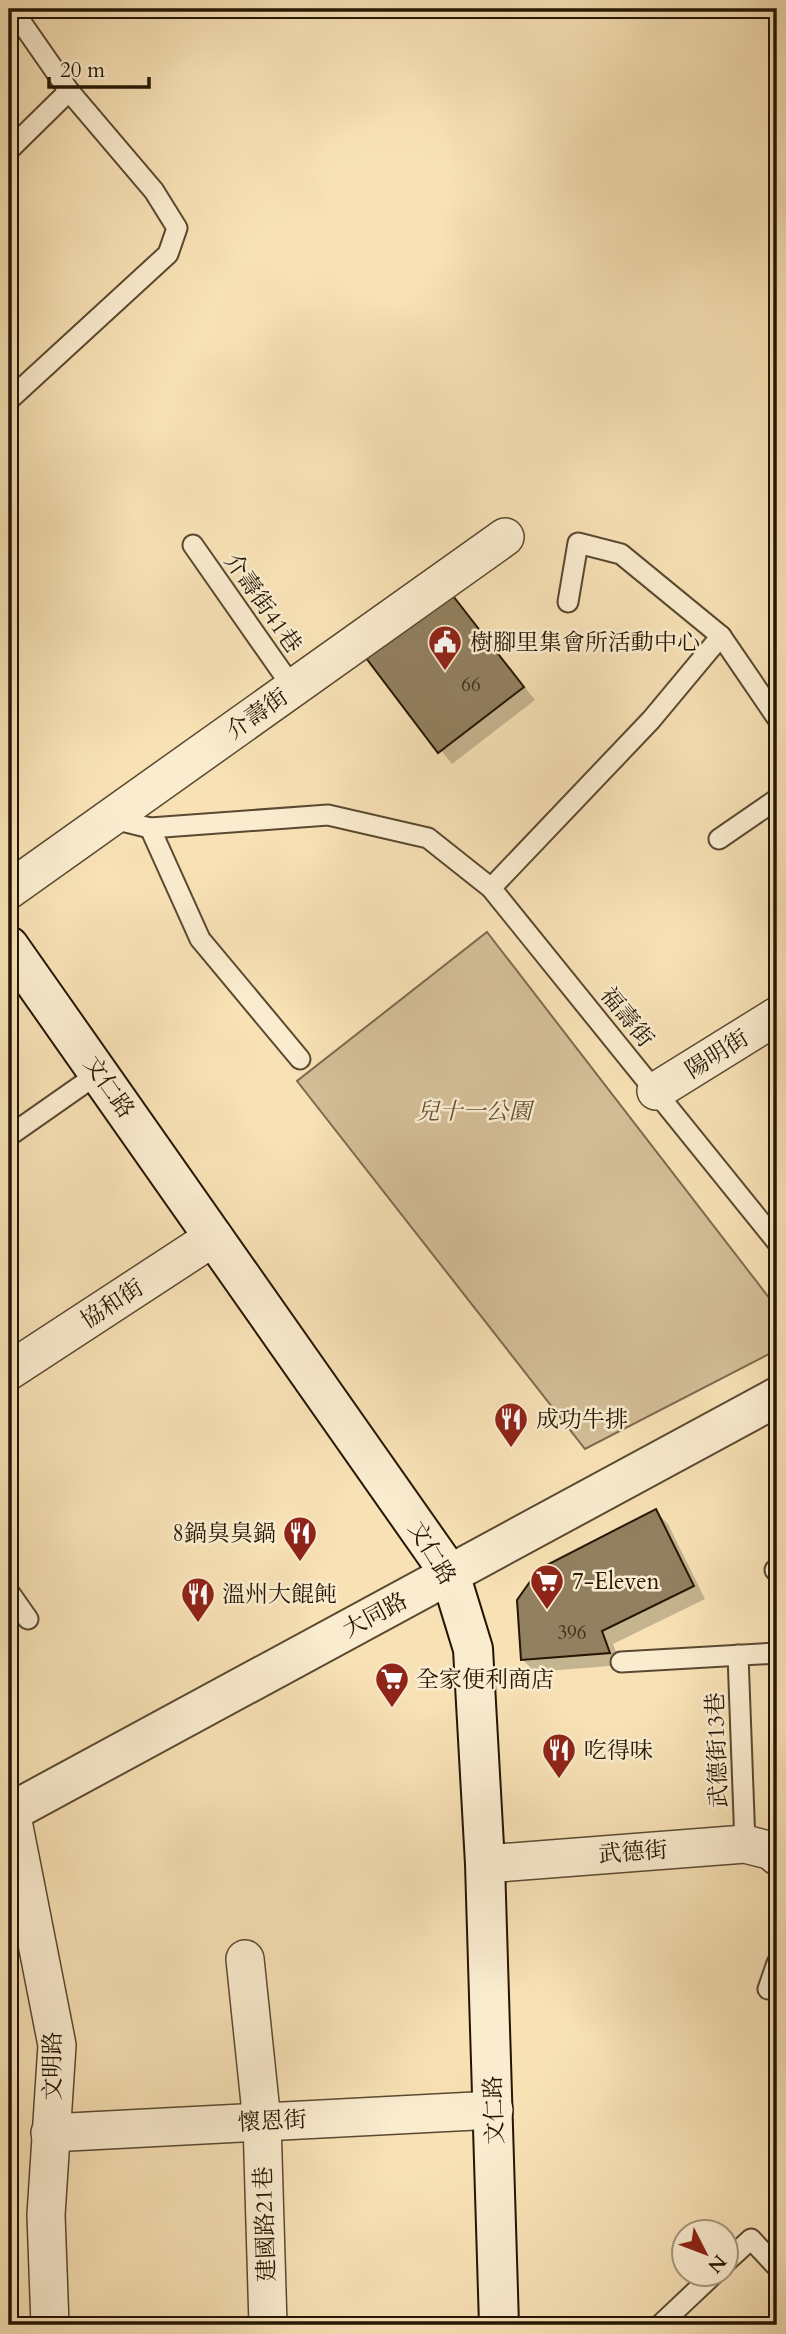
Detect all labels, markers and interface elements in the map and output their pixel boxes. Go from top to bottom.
scale bar [49,46,149,90]
text: 20 m [60,56,105,85]
street label: 介壽街41巷 [217,547,309,659]
public building icon: 樹腳里集會所活動中心 [426,623,464,672]
place label: 樹腳里集會所活動中心 [470,627,700,658]
house number: 66 [461,672,481,698]
street label: 介壽街 [220,682,294,746]
street label: 福壽街 [593,980,661,1054]
street label: 陽明街 [680,1023,754,1085]
street label: 文仁路 [77,1050,141,1124]
park label: 兒十一公園 [417,1096,536,1127]
street label: 協和街 [75,1272,149,1336]
restaurant icon: 成功牛排 [492,1400,530,1449]
place label: 成功牛排 [536,1404,628,1435]
restaurant icon: 8鍋臭臭鍋 [281,1514,319,1563]
street label: 文仁路 [401,1515,463,1591]
place label: 8鍋臭臭鍋 [172,1518,276,1549]
supermarket icon: 7-Eleven [528,1562,566,1611]
place label: 7-Eleven [572,1566,660,1597]
restaurant icon: 溫州大餛飩 [179,1575,217,1624]
place label: 溫州大餛飩 [222,1579,337,1610]
street label: 大同路 [337,1585,413,1645]
house number: 396 [557,1620,587,1646]
supermarket icon: 全家便利商店 [373,1660,411,1709]
place label: 全家便利商店 [416,1664,554,1695]
street label: 武德街13巷 [699,1692,735,1808]
restaurant icon: 吃得味 [540,1731,578,1780]
place label: 吃得味 [584,1735,653,1766]
street label: 武德街 [598,1834,668,1870]
street label: 文明路 [37,2032,68,2101]
street label: 文仁路 [477,2075,511,2145]
street label: 懷恩街 [237,2104,307,2138]
street label: 建國路21巷 [247,2166,283,2282]
north arrow [670,2218,740,2288]
text: N [701,2249,732,2279]

